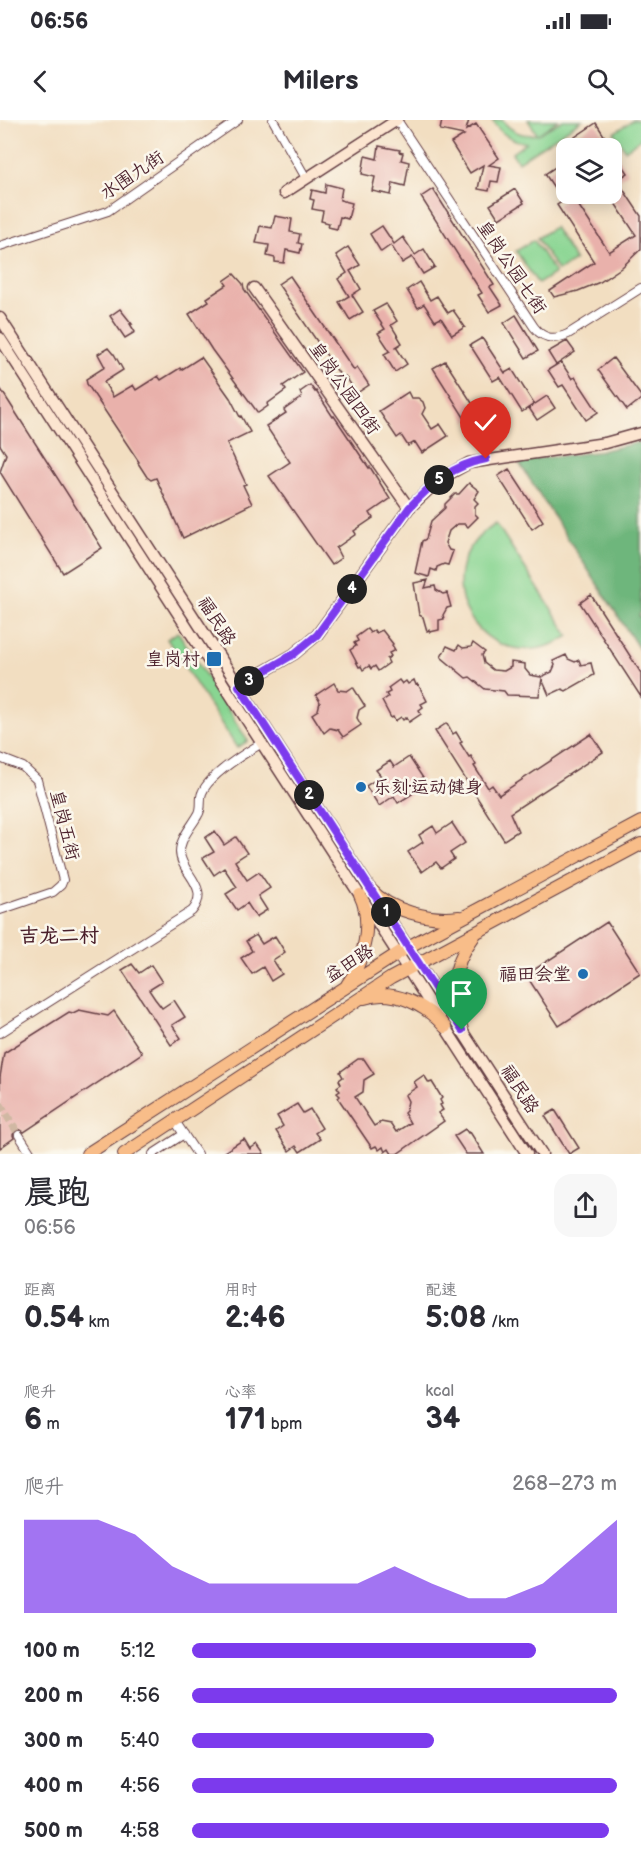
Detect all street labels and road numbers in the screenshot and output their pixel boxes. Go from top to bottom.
street label: 水围九街 [97,147,168,204]
street label: 皇岗公园七街 [473,217,550,318]
street label: 皇岗公园四街 [305,338,384,439]
street label: 福民路 [193,593,240,650]
street label: 皇岗五街 [46,788,83,863]
street label: 益田路 [321,940,378,987]
street label: 福民路 [496,1061,543,1118]

